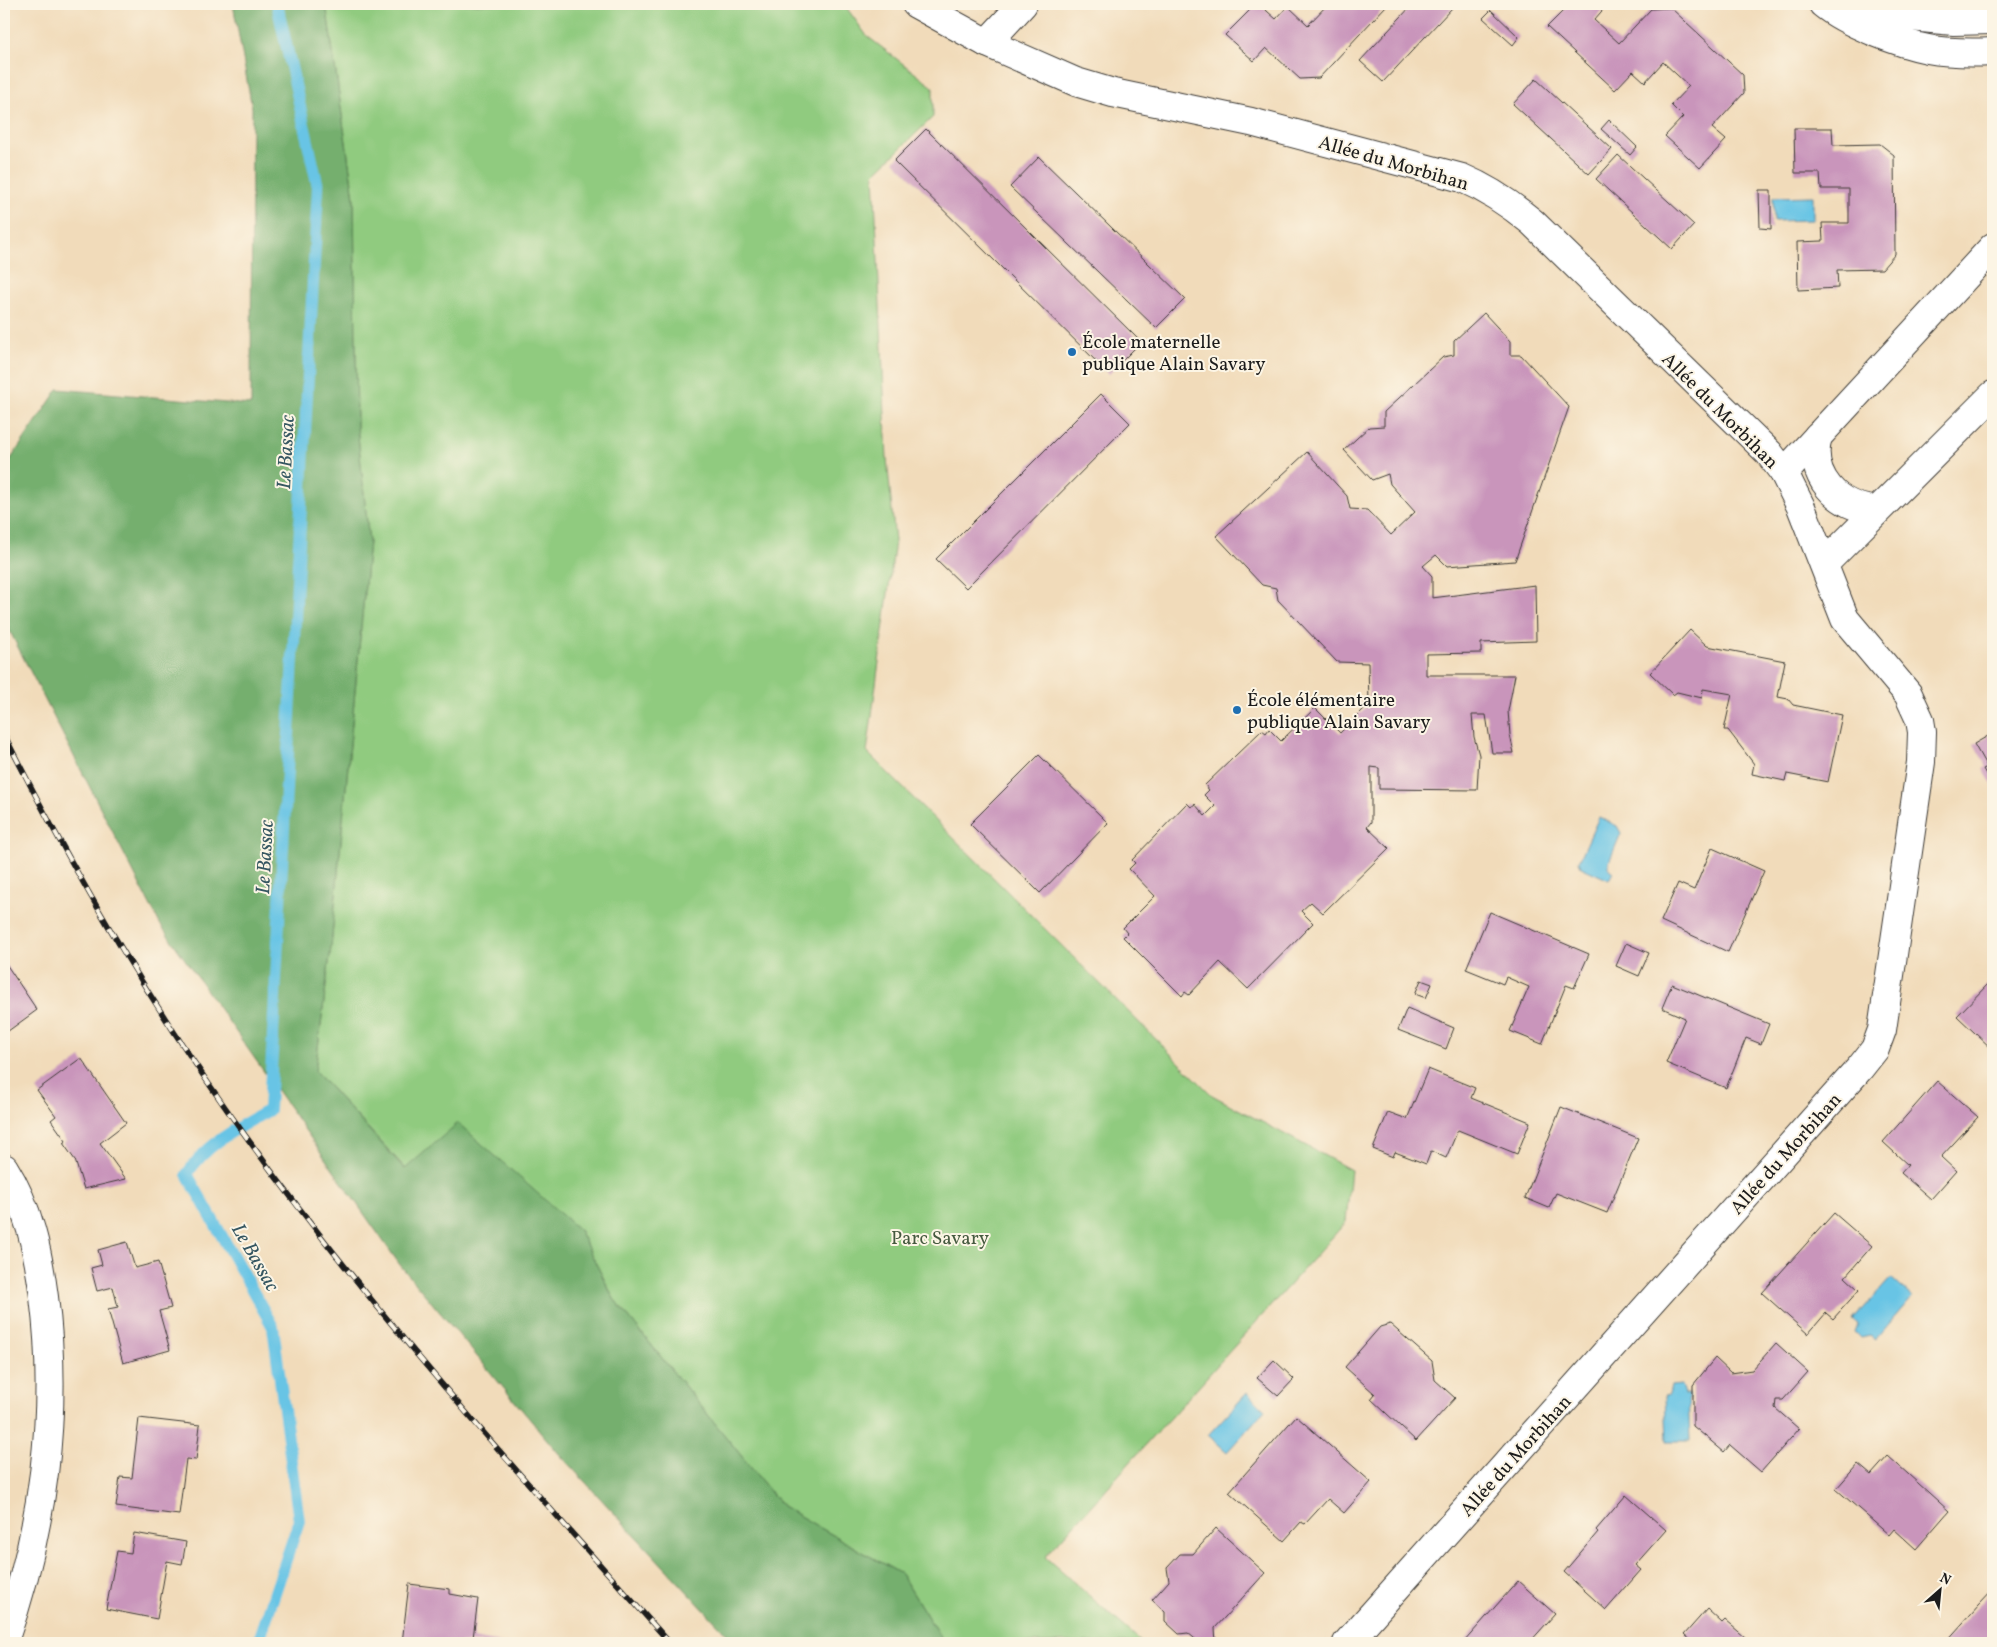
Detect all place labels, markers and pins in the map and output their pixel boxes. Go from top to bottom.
place label: École maternelle publique Alain Savary [1082,330,1266,378]
marker: École maternelle publique Alain Savary [1066,346,1078,358]
place label: École élémentaire publique Alain Savary [1247,688,1431,736]
marker: École élémentaire publique Alain Savary [1231,704,1243,716]

